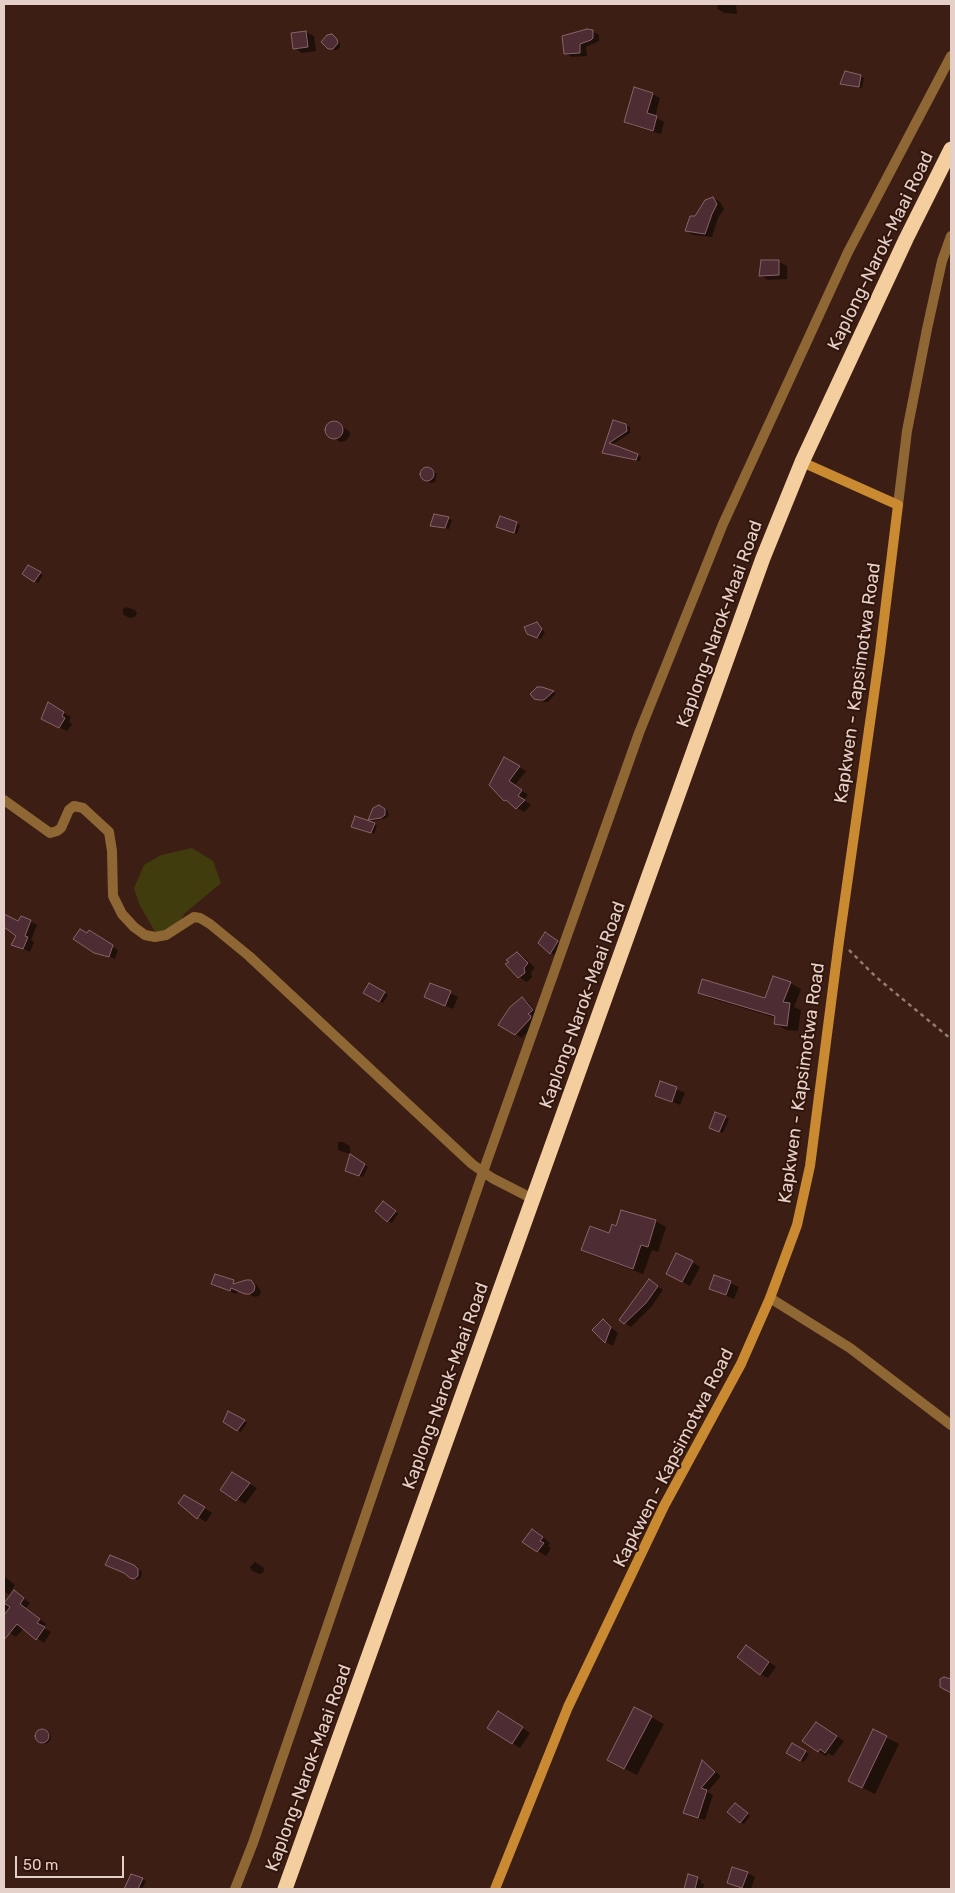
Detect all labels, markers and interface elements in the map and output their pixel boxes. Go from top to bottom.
street label: Kaplong-Narok-Maai Road [823,148,939,354]
street label: Kaplong-Narok-Maai Road [672,518,768,730]
street label: Kapkwen - Kapsimotwa Road [830,561,886,805]
street label: Kaplong-Narok-Maai Road [535,899,631,1111]
street label: Kapkwen - Kapsimotwa Road [774,961,830,1205]
street label: Kaplong-Narok-Maai Road [398,1280,494,1492]
street label: Kapkwen - Kapsimotwa Road [609,1345,739,1571]
street label: Kaplong-Narok-Maai Road [261,1662,357,1874]
scale bar [18,1846,126,1878]
text: 50 m [23,1856,58,1874]

